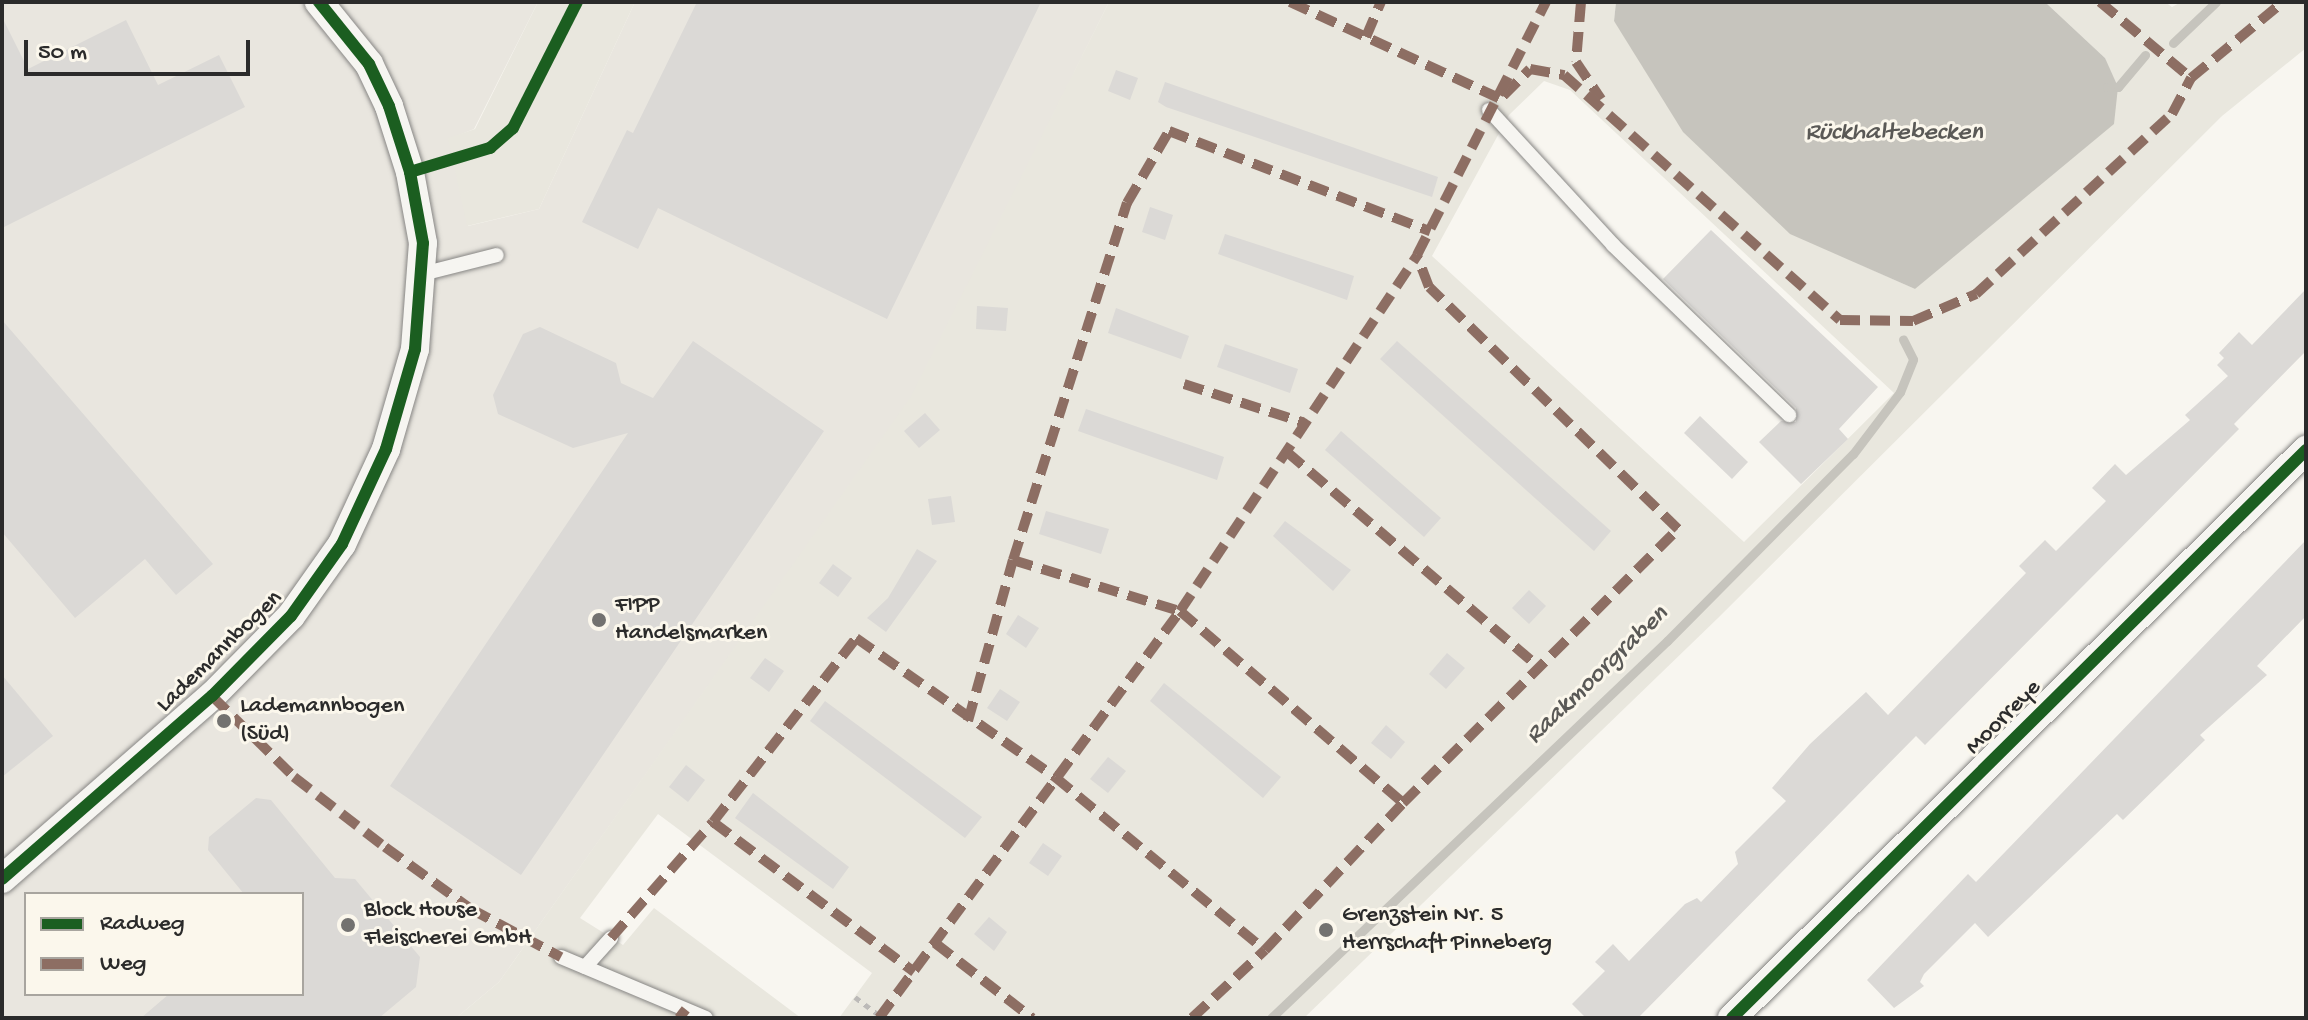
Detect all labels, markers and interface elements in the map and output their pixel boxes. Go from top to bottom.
scale bar [28,24,254,74]
text: 50 m [38,39,87,68]
water label: Rückhaltebecken [1805,118,1983,150]
street label: Lademannbogen [151,585,289,719]
place label: FIPP Handelsmarken [615,592,767,648]
water label: Raakmoorgraben [1520,600,1676,752]
marker: FIPP Handelsmarken [590,611,608,629]
street label: Moorreye [1960,674,2048,762]
place label: Lademannbogen (Süd) [240,693,404,749]
marker: Lademannbogen (Süd) [215,712,233,730]
legend [24,892,304,996]
place label: Block House Fleischerei GmbH [364,897,532,953]
place label: Grenzstein Nr. 5 Herrschaft Pinneberg [1342,902,1552,958]
text: Radweg [100,910,185,939]
marker: Block House Fleischerei GmbH [339,916,357,934]
marker: Grenzstein Nr. 5 Herrschaft Pinneberg [1317,921,1335,939]
text: Weg [100,950,146,979]

